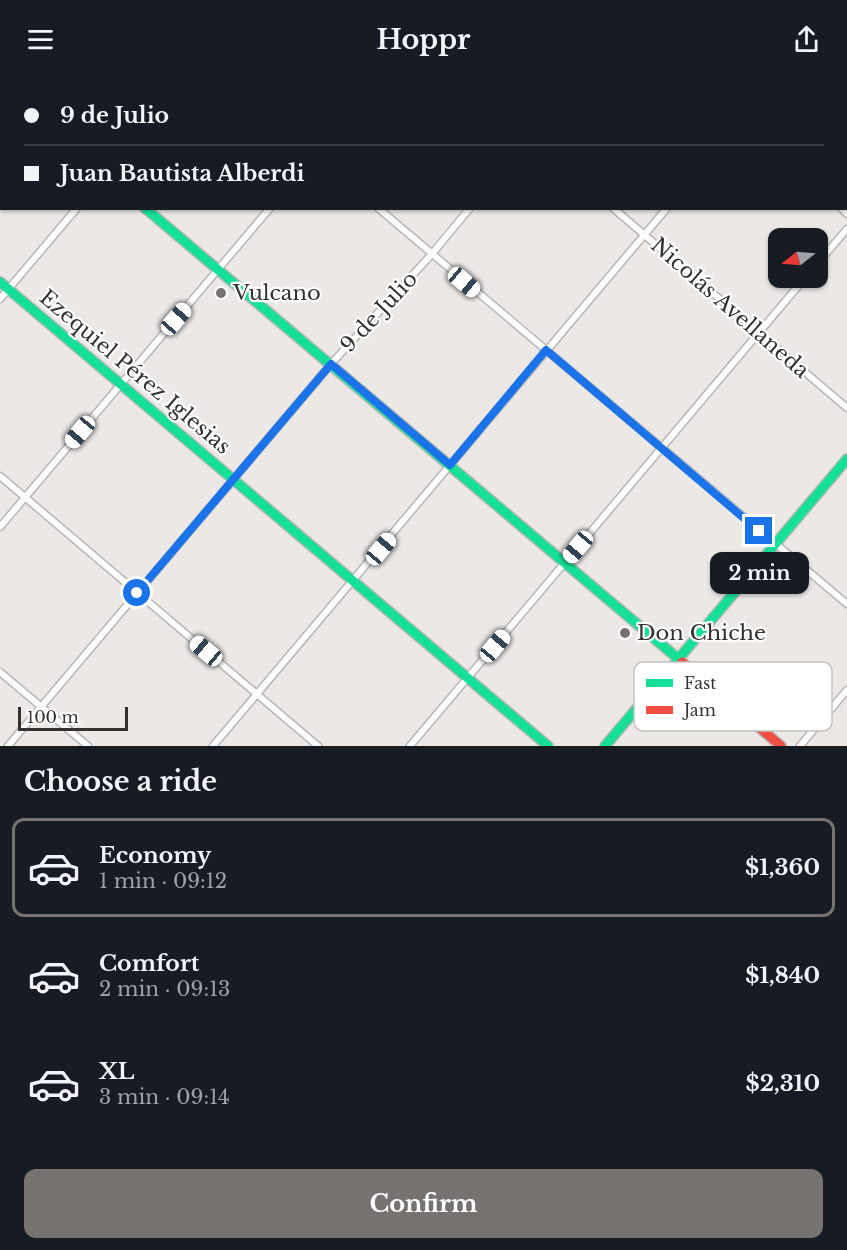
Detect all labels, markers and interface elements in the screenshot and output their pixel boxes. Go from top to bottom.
icon: menu [24,23,57,56]
text: Hoppr [377,23,470,56]
icon: share [790,23,823,56]
text: 9 de Julio [60,102,169,129]
text: Juan Bautista Alberdi [60,160,304,187]
north arrow [768,228,828,288]
map controls [768,228,828,288]
street label: Nicolás Avellaneda [646,232,815,384]
car [444,264,484,300]
street label: 9 de Julio [335,266,423,358]
place label: Vulcano [232,280,321,306]
street label: Ezequiel Pérez Iglesias [34,284,236,460]
marker: Vulcano [214,286,228,300]
car [157,300,195,338]
car [62,412,98,452]
route end [745,517,772,544]
car [560,527,596,567]
car [363,529,399,569]
callout: 2 min [710,552,808,594]
text: 2 min [728,561,791,585]
route start [123,579,150,606]
place label: Don Chiche [637,620,766,646]
car [477,626,513,666]
marker: Don Chiche [618,626,632,640]
car [186,633,226,669]
legend [634,662,832,731]
text: Fast [684,673,716,693]
text: Jam [682,700,716,720]
scale bar [18,704,128,732]
text: 100 m [27,707,79,727]
text: Choose a ride [24,765,217,798]
icon: car [27,841,81,895]
text: Economy [99,842,211,869]
text: $1,360 [745,854,820,881]
text: 1 min · 09:12 [99,869,227,893]
icon: car [27,949,81,1003]
text: Comfort [99,950,199,977]
text: $1,840 [745,962,820,989]
text: 2 min · 09:13 [99,977,230,1001]
icon: car [27,1057,81,1111]
text: XL [99,1058,134,1085]
text: $2,310 [746,1070,820,1097]
text: 3 min · 09:14 [99,1085,230,1109]
button: Confirm [24,1169,823,1238]

